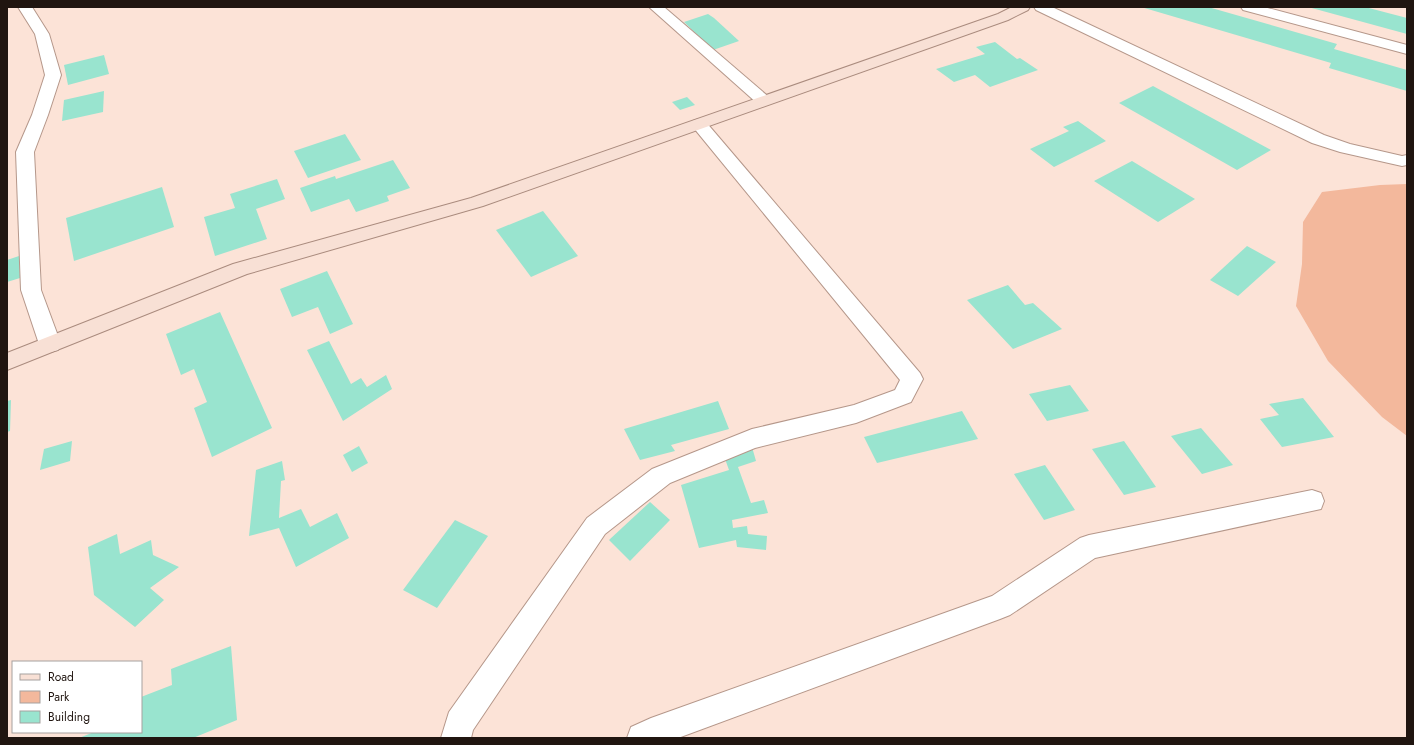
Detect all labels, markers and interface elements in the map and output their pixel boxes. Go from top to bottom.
legend [12,661,142,733]
text: Road [48,668,74,686]
text: Park [48,688,70,706]
text: Building [48,708,90,726]

